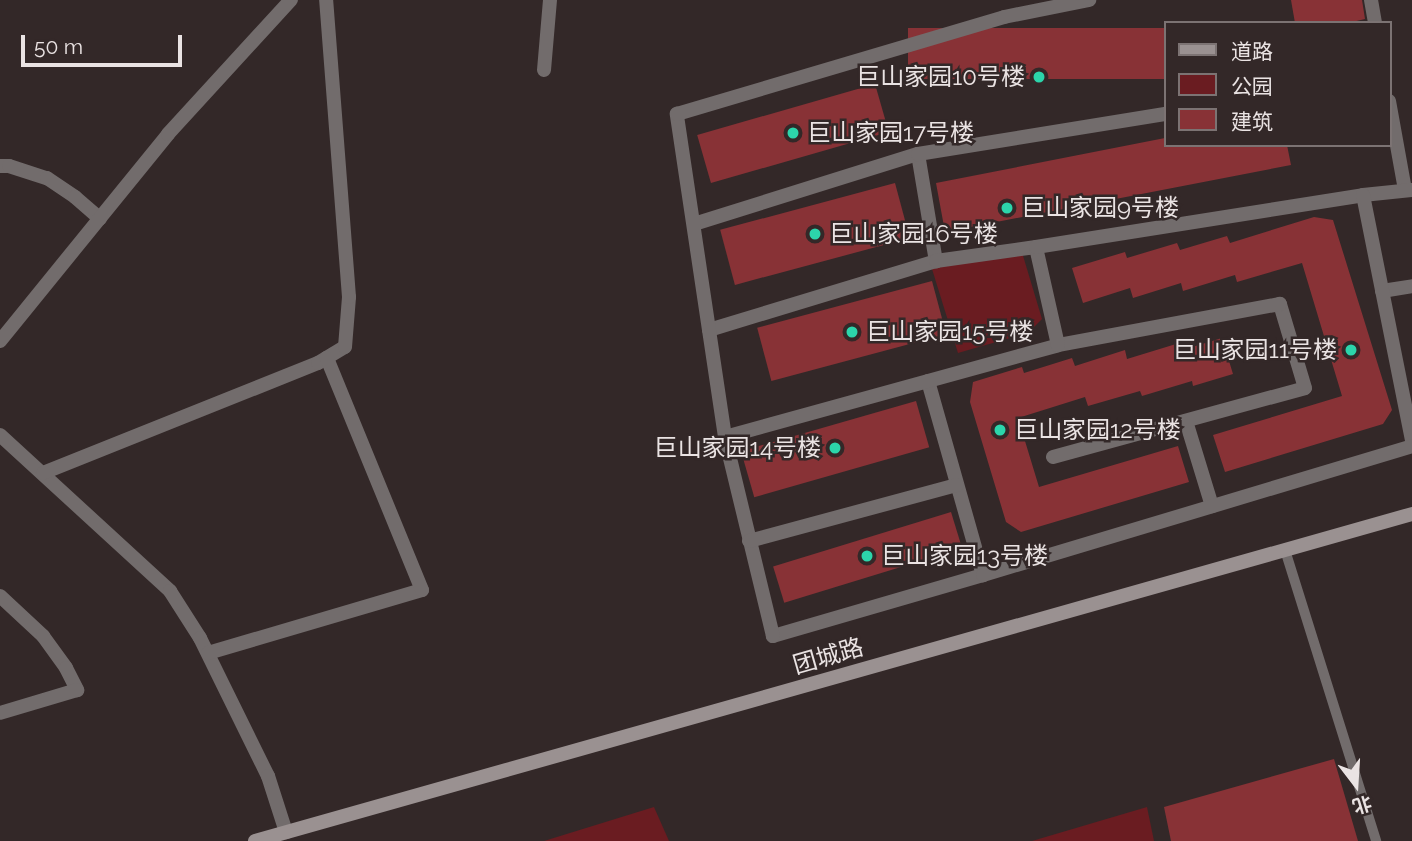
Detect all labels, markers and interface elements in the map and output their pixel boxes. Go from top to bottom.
scale bar [24,21,186,65]
legend [1164,21,1391,147]
text: 50 m [34,34,83,59]
text: 道路 [1231,39,1273,64]
place label: 巨山家园10号楼 [856,63,1025,91]
marker: 巨山家园10号楼 [1031,69,1047,85]
text: 公园 [1231,74,1273,99]
text: 建筑 [1231,109,1273,134]
place label: 巨山家园17号楼 [807,119,974,147]
marker: 巨山家园17号楼 [785,125,801,141]
place label: 巨山家园9号楼 [1021,194,1179,222]
marker: 巨山家园9号楼 [999,200,1015,216]
place label: 巨山家园16号楼 [829,220,998,248]
marker: 巨山家园16号楼 [807,226,823,242]
place label: 巨山家园15号楼 [866,318,1033,346]
marker: 巨山家园15号楼 [844,324,860,340]
place label: 巨山家园11号楼 [1172,336,1337,364]
marker: 巨山家园11号楼 [1343,342,1359,358]
place label: 巨山家园12号楼 [1014,416,1181,444]
marker: 巨山家园12号楼 [992,422,1008,438]
place label: 巨山家园14号楼 [654,434,821,462]
marker: 巨山家园14号楼 [827,440,843,456]
place label: 巨山家园13号楼 [881,542,1048,570]
marker: 巨山家园13号楼 [859,548,875,564]
street label: 团城路 [789,632,867,680]
north arrow [1321,750,1391,820]
text: 北 [1350,792,1374,818]

